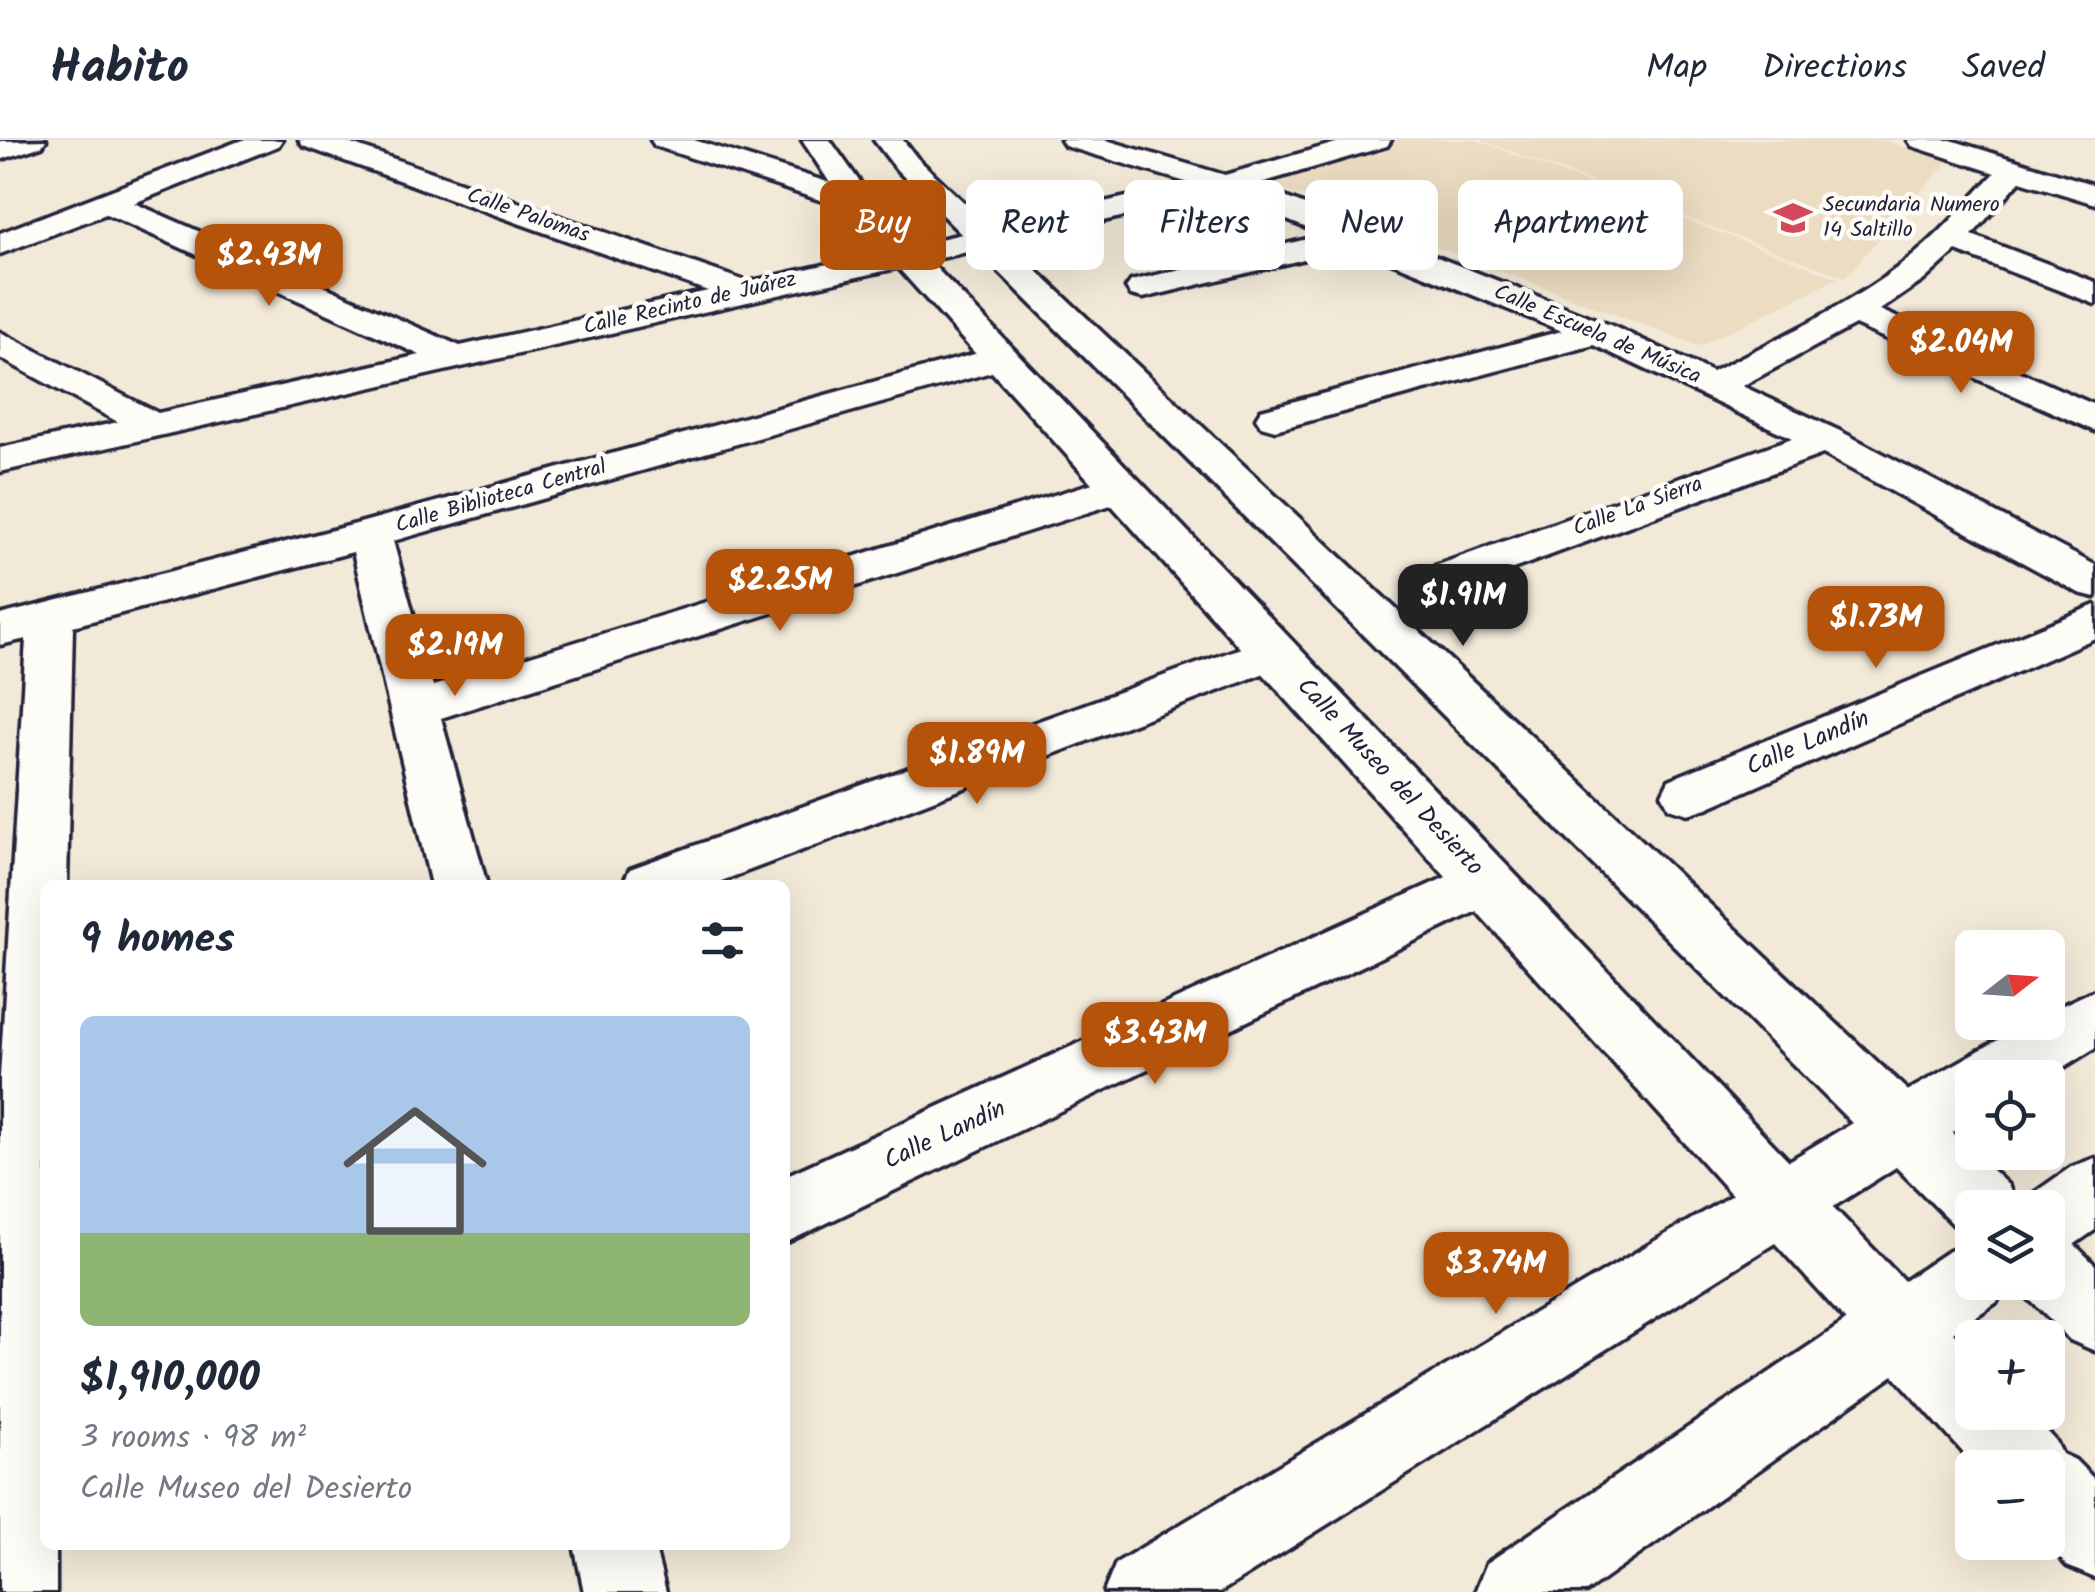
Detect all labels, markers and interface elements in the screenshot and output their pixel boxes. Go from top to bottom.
text: Habito [50,31,189,107]
text: Map [1646,41,1707,97]
text: Directions [1762,41,1907,97]
text: Saved [1962,41,2045,97]
street label: Calle Palomas [462,179,595,254]
chip: Buy [820,180,946,270]
chip: Rent [966,180,1104,270]
chip: Filters [1124,180,1285,270]
chip: New [1305,180,1438,270]
chip: Apartment [1458,180,1683,270]
place label: Secundaria Numero 14 Saltillo [1823,188,2000,248]
school or university icon: Secundaria Numero 14 Saltillo [1772,197,1814,239]
pin: $2.43M [188,224,350,309]
text: $2.43M [217,231,321,282]
street label: Calle Recinto de Juárez [580,262,800,346]
street label: Calle Escuela de Música [1488,275,1706,395]
pin: $2.04M [1880,311,2042,396]
text: $2.04M [1909,318,2013,369]
street label: Calle Biblioteca Central [391,450,611,544]
street label: Calle La Sierra [1568,467,1708,547]
pin: $2.25M [699,549,861,634]
text: $2.25M [728,556,832,607]
pin: $1.91M [1382,564,1544,649]
text: $1.91M [1420,571,1506,622]
pin: $1.73M [1795,586,1957,671]
text: $1.73M [1830,593,1923,644]
pin: $2.19M [374,614,536,699]
text: $2.19M [407,621,503,672]
street label: Calle Museo del Desierto [1287,668,1493,886]
street label: Calle Landín [1740,699,1876,787]
pin: $1.89M [896,722,1058,807]
text: $1.89M [929,729,1025,780]
text: 9 homes [80,907,235,974]
icon: filters [695,913,750,968]
north arrow [1955,930,2065,1040]
map controls [1955,930,2065,1560]
pin: $3.43M [1074,1002,1236,1087]
text: $3.43M [1103,1009,1207,1060]
button: locate [1955,1060,2065,1170]
icon: home [325,1081,505,1261]
street label: Calle Landín [877,1089,1013,1181]
button: layers [1955,1190,2065,1300]
pin: $3.74M [1415,1232,1577,1317]
text: $3.74M [1446,1239,1546,1290]
button: + [1955,1320,2065,1430]
text: $1,910,000 [80,1346,260,1413]
text: 3 rooms · 98 m² [80,1413,306,1464]
button: − [1955,1450,2065,1560]
text: Calle Museo del Desierto [80,1464,412,1515]

